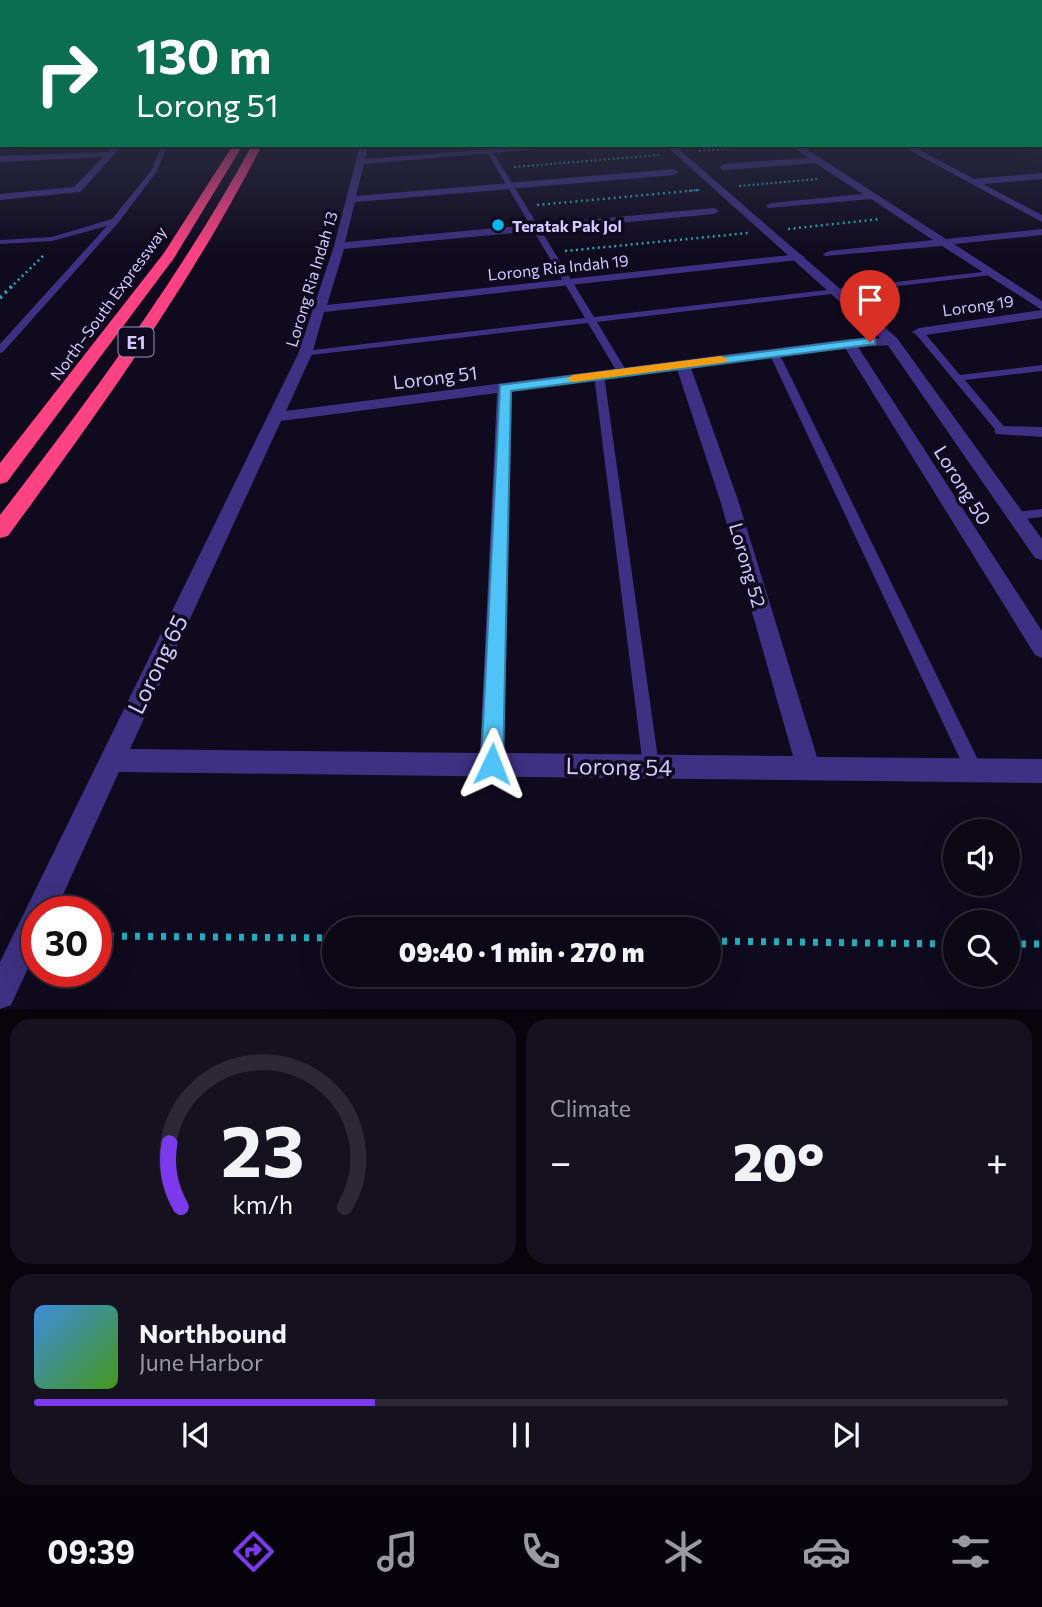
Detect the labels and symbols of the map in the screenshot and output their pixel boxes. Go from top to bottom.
street label: Lorong Ria Indah 13 [281,209,341,349]
place label: Teratak Pak Jol [512,216,622,235]
marker: Teratak Pak Jol [490,217,506,233]
street label: North–South Expressway [46,222,170,384]
street label: Lorong Ria Indah 19 [487,250,629,284]
pin [840,270,900,342]
street label: Lorong 19 [941,291,1015,319]
road number: E1 [118,328,154,356]
street label: Lorong 51 [392,360,478,394]
street label: Lorong 50 [930,441,996,529]
street label: Lorong 52 [725,520,771,610]
street label: Lorong 65 [121,610,193,718]
position arrow [455,727,529,801]
street label: Lorong 54 [566,751,673,781]
speed limit sign: 30 [21,896,112,987]

